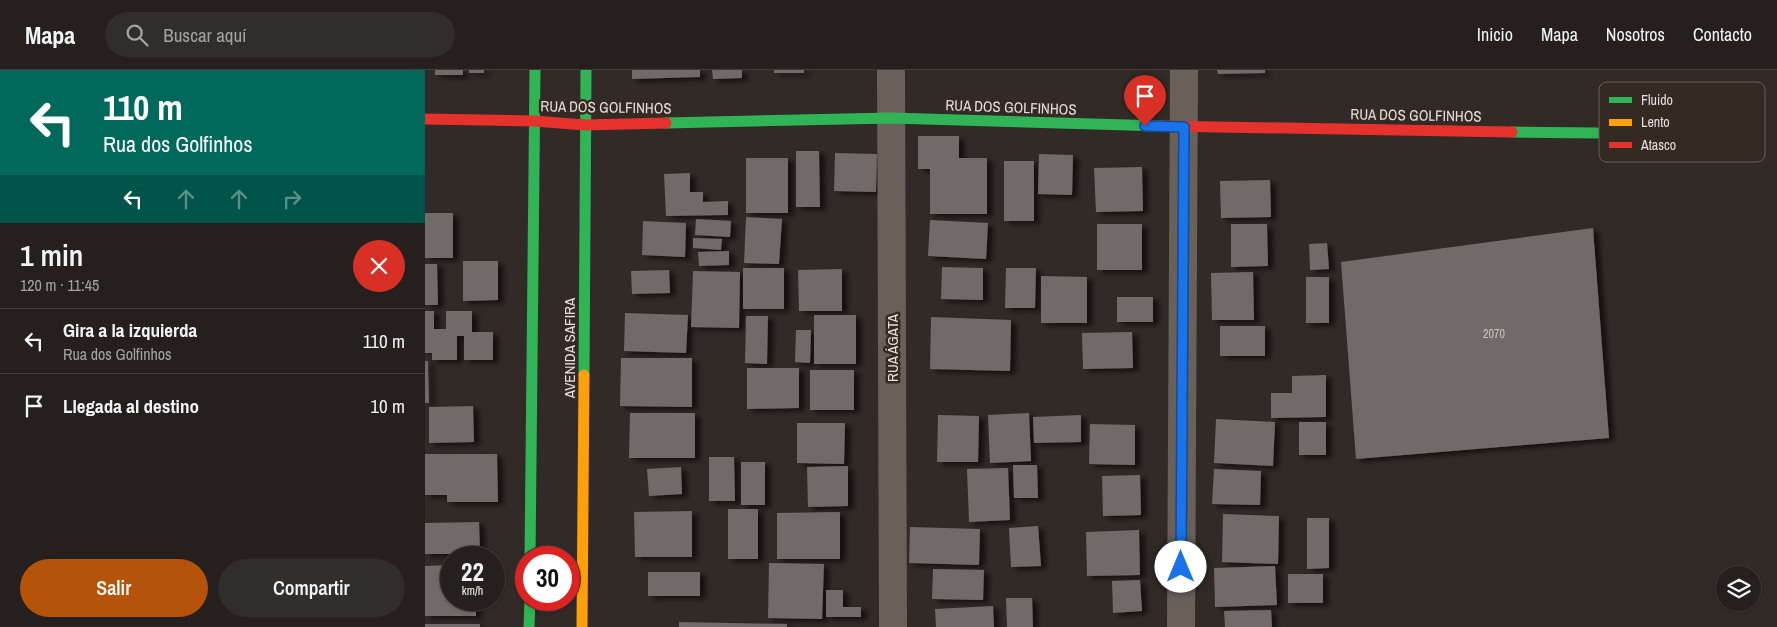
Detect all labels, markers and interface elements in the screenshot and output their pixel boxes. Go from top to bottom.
search box [105,12,455,57]
text: Mapa [25,19,75,51]
icon: search [123,21,151,49]
text: Buscar aquí [163,22,246,48]
text: Inicio [1477,22,1513,47]
text: Mapa [1541,22,1578,47]
text: Nosotros [1606,22,1665,47]
text: Contacto [1693,22,1752,47]
pin [1124,75,1166,126]
icon: arrive [1131,82,1159,110]
legend [1599,82,1765,162]
text: 110 m [103,84,183,131]
icon: left [20,90,85,155]
text: Fluido [1641,91,1673,109]
street label: RUA DOS GOLFINHOS [945,94,1077,120]
street label: RUA DOS GOLFINHOS [540,95,672,119]
street label: RUA DOS GOLFINHOS [1350,103,1482,127]
text: Lento [1641,113,1670,131]
text: Rua dos Golfinhos [103,129,252,159]
text: Atasco [1640,136,1676,154]
icon: left [119,185,147,213]
icon: ahead [172,185,200,213]
icon: ahead [225,185,253,213]
icon: right [278,185,306,213]
text: 1 min [20,235,83,275]
button: close [353,240,405,292]
text: 120 m · 11:45 [20,274,99,296]
street label: AVENIDA SAFIRA [559,297,580,399]
street label: RUA ÁGATA [882,313,903,382]
text: Gira a la izquierda [63,317,197,343]
house number: 2070 [1483,326,1505,342]
icon: left [20,327,48,355]
text: 110 m [363,328,405,354]
text: Rua dos Golfinhos [63,343,172,365]
icon: arrive [20,392,48,420]
text: Llegada al destino [63,393,199,419]
text: 10 m [370,393,405,419]
position arrow [1154,540,1206,592]
speed limit sign: 30 [515,546,580,611]
text: 22 [461,555,484,589]
button: Salir [20,559,208,617]
button: Compartir [218,559,405,617]
map controls [1716,566,1761,611]
button: layers [1716,566,1761,611]
text: km/h [462,583,483,599]

